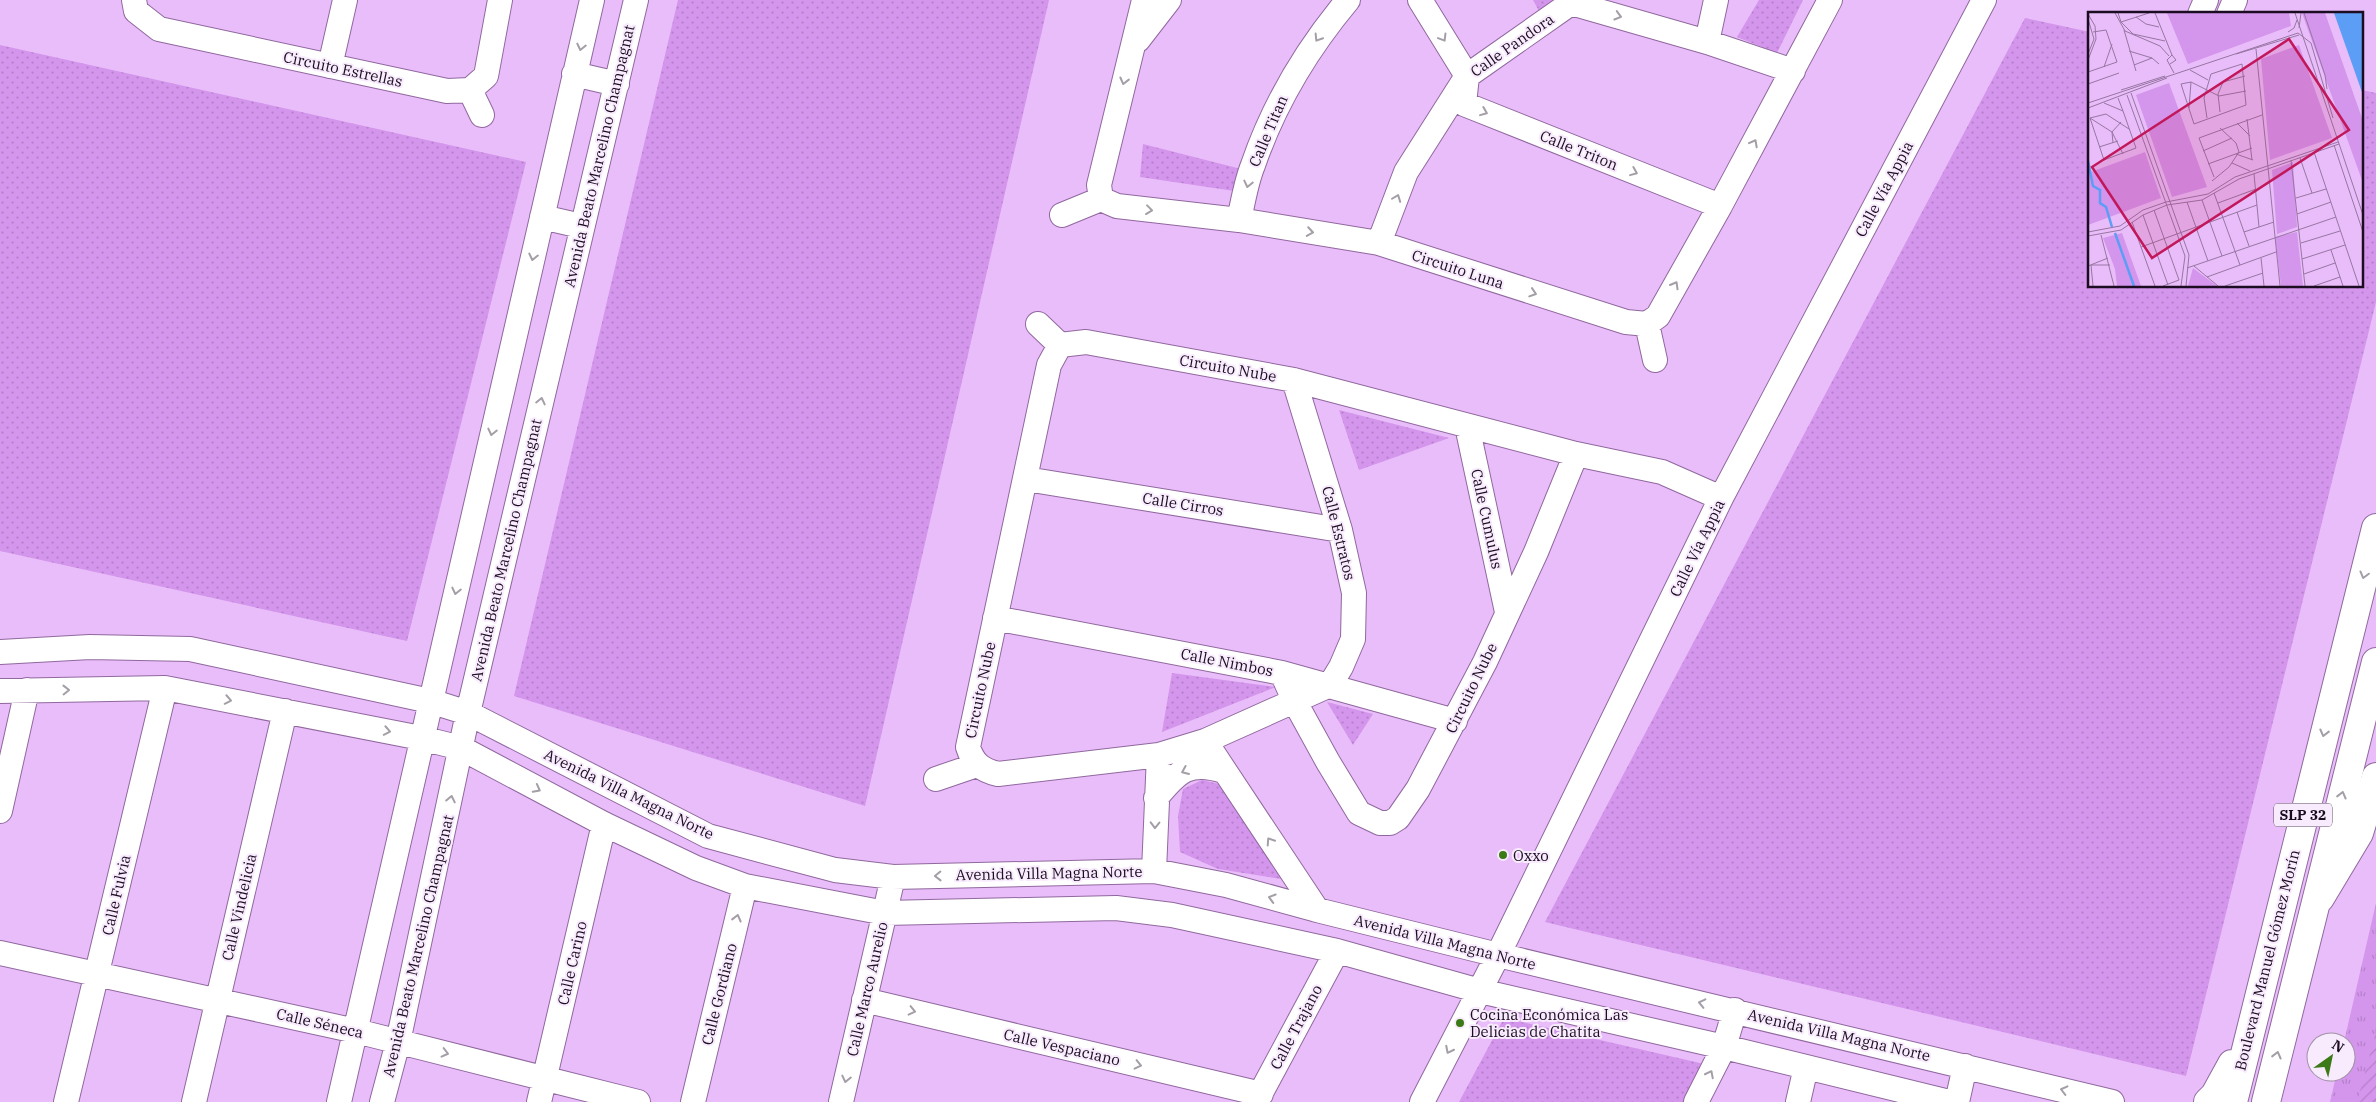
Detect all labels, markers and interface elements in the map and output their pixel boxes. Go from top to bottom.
street label: Calle Pandora [1467,9,1557,81]
one-way arrow [1614,11,1622,21]
inset map [2088,12,2364,288]
street label: Avenida Beato Marcelino Champagnat [560,23,638,289]
one-way arrow [1437,32,1447,41]
one-way arrow [1314,33,1324,42]
one-way arrow [576,43,587,52]
street label: Circuito Estrellas [282,47,404,91]
one-way arrow [1119,77,1130,86]
street label: Calle Titan [1244,92,1292,170]
one-way arrow [1479,106,1487,116]
street label: Calle Triton [1537,126,1621,174]
street label: Calle Vía Appia [1851,138,1917,240]
one-way arrow [1748,139,1758,148]
one-way arrow [1629,166,1638,176]
one-way arrow [1243,179,1254,188]
one-way arrow [1391,194,1401,203]
one-way arrow [1145,204,1153,215]
one-way arrow [1306,226,1314,237]
street label: Circuito Luna [1409,245,1507,293]
one-way arrow [528,253,539,262]
one-way arrow [1669,281,1679,290]
one-way arrow [1529,287,1537,297]
street label: Circuito Nube [1178,350,1278,386]
one-way arrow [535,397,546,406]
street label: Avenida Beato Marcelino Champagnat [467,417,545,683]
one-way arrow [487,428,498,437]
street label: Calle Cumulus [1467,467,1507,571]
street label: Calle Estratos [1318,484,1360,582]
street label: Calle Cirros [1141,488,1225,520]
street label: Calle Vía Appia [1665,496,1729,600]
one-way arrow [2359,571,2370,580]
one-way arrow [451,586,462,595]
street label: Circuito Nube [960,640,1000,740]
street label: Circuito Nube [1441,640,1501,736]
street label: Calle Nimbos [1179,644,1275,680]
one-way arrow [62,684,70,695]
one-way arrow [223,694,232,705]
one-way arrow [383,725,391,736]
one-way arrow [2319,728,2329,736]
street label: Avenida Villa Magna Norte [541,745,717,843]
one-way arrow [1181,764,1190,775]
one-way arrow [532,783,541,793]
one-way arrow [2336,791,2347,800]
one-way arrow [445,794,455,803]
road number: SLP 32 [2274,804,2332,826]
street label: Avenida Beato Marcelino Champagnat [379,813,457,1079]
one-way arrow [1150,822,1161,830]
one-way arrow [1267,837,1277,846]
place label: Oxxo [1513,846,1549,865]
street label: Boulevard Manuel Gómez Morín [2230,847,2304,1072]
marker: Oxxo [1497,849,1509,861]
street label: Calle Vindelicia [217,852,261,962]
street label: Calle Fulvia [98,853,134,937]
street label: Avenida Villa Magna Norte [955,862,1143,884]
one-way arrow [934,870,942,881]
one-way arrow [1268,893,1277,904]
street label: Avenida Villa Magna Norte [1352,910,1538,974]
one-way arrow [731,914,742,923]
street label: Calle Carino [553,919,591,1007]
street label: Calle Marco Aurelio [842,920,892,1058]
street label: Calle Gordiano [697,941,741,1047]
street label: Calle Trajano [1266,981,1326,1073]
one-way arrow [1698,998,1707,1009]
street label: Calle Séneca [275,1004,365,1042]
one-way arrow [907,1005,916,1016]
place label: Cocina Económica Las Delicias de Chatita [1470,1005,1628,1041]
street label: Avenida Villa Magna Norte [1746,1005,1932,1065]
marker: Cocina Económica Las Delicias de Chatita [1454,1017,1466,1029]
street label: Calle Vespaciano [1002,1024,1122,1070]
north arrow [2306,1032,2356,1082]
text: N [2329,1036,2348,1057]
one-way arrow [1445,1045,1455,1054]
one-way arrow [441,1048,449,1058]
one-way arrow [2271,1050,2282,1059]
one-way arrow [1133,1059,1142,1070]
one-way arrow [1704,1071,1714,1080]
one-way arrow [841,1075,852,1084]
one-way arrow [2060,1085,2069,1096]

